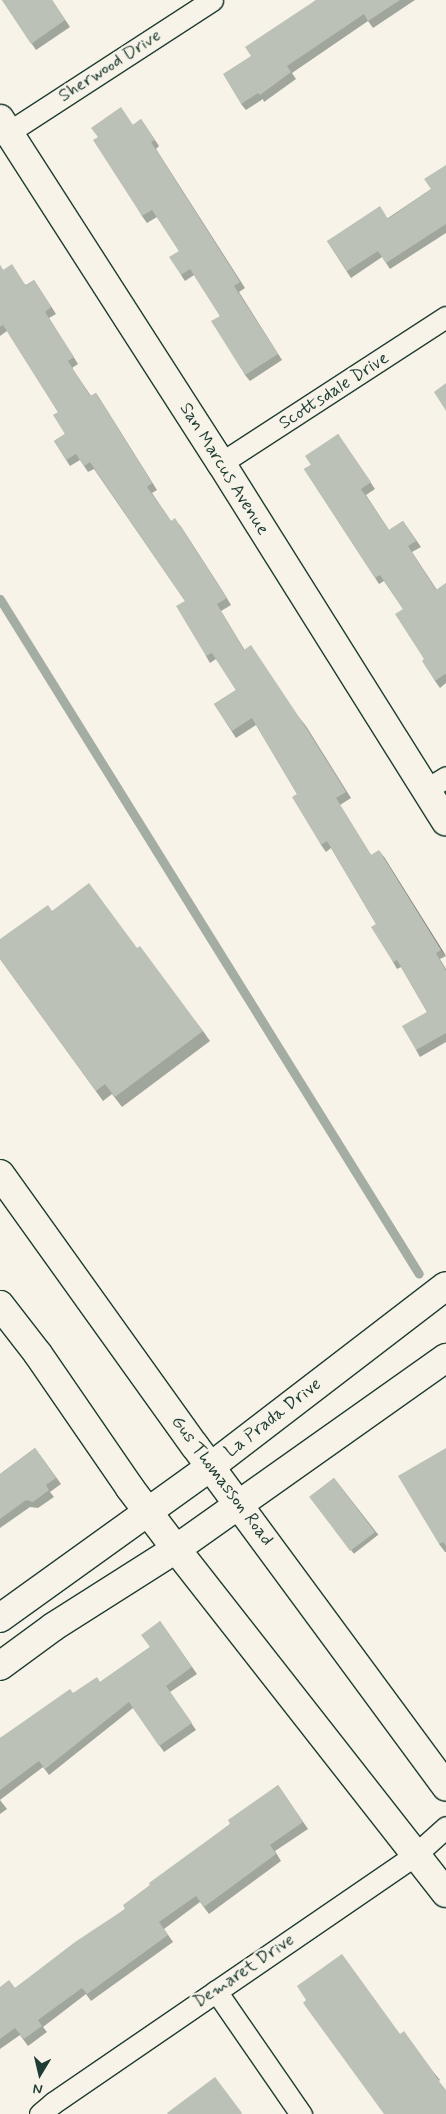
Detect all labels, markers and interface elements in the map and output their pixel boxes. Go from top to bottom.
street label: Sherwood Drive [55,25,165,107]
street label: Scottsdale Drive [275,348,393,434]
street label: San Marcus Avenue [175,400,273,538]
street label: La Prada Drive [221,1374,325,1462]
street label: Gus Thomasson Road [167,1412,277,1550]
street label: Demaret Drive [190,1930,298,2012]
north arrow [15,2049,65,2099]
text: N [32,2079,44,2098]

